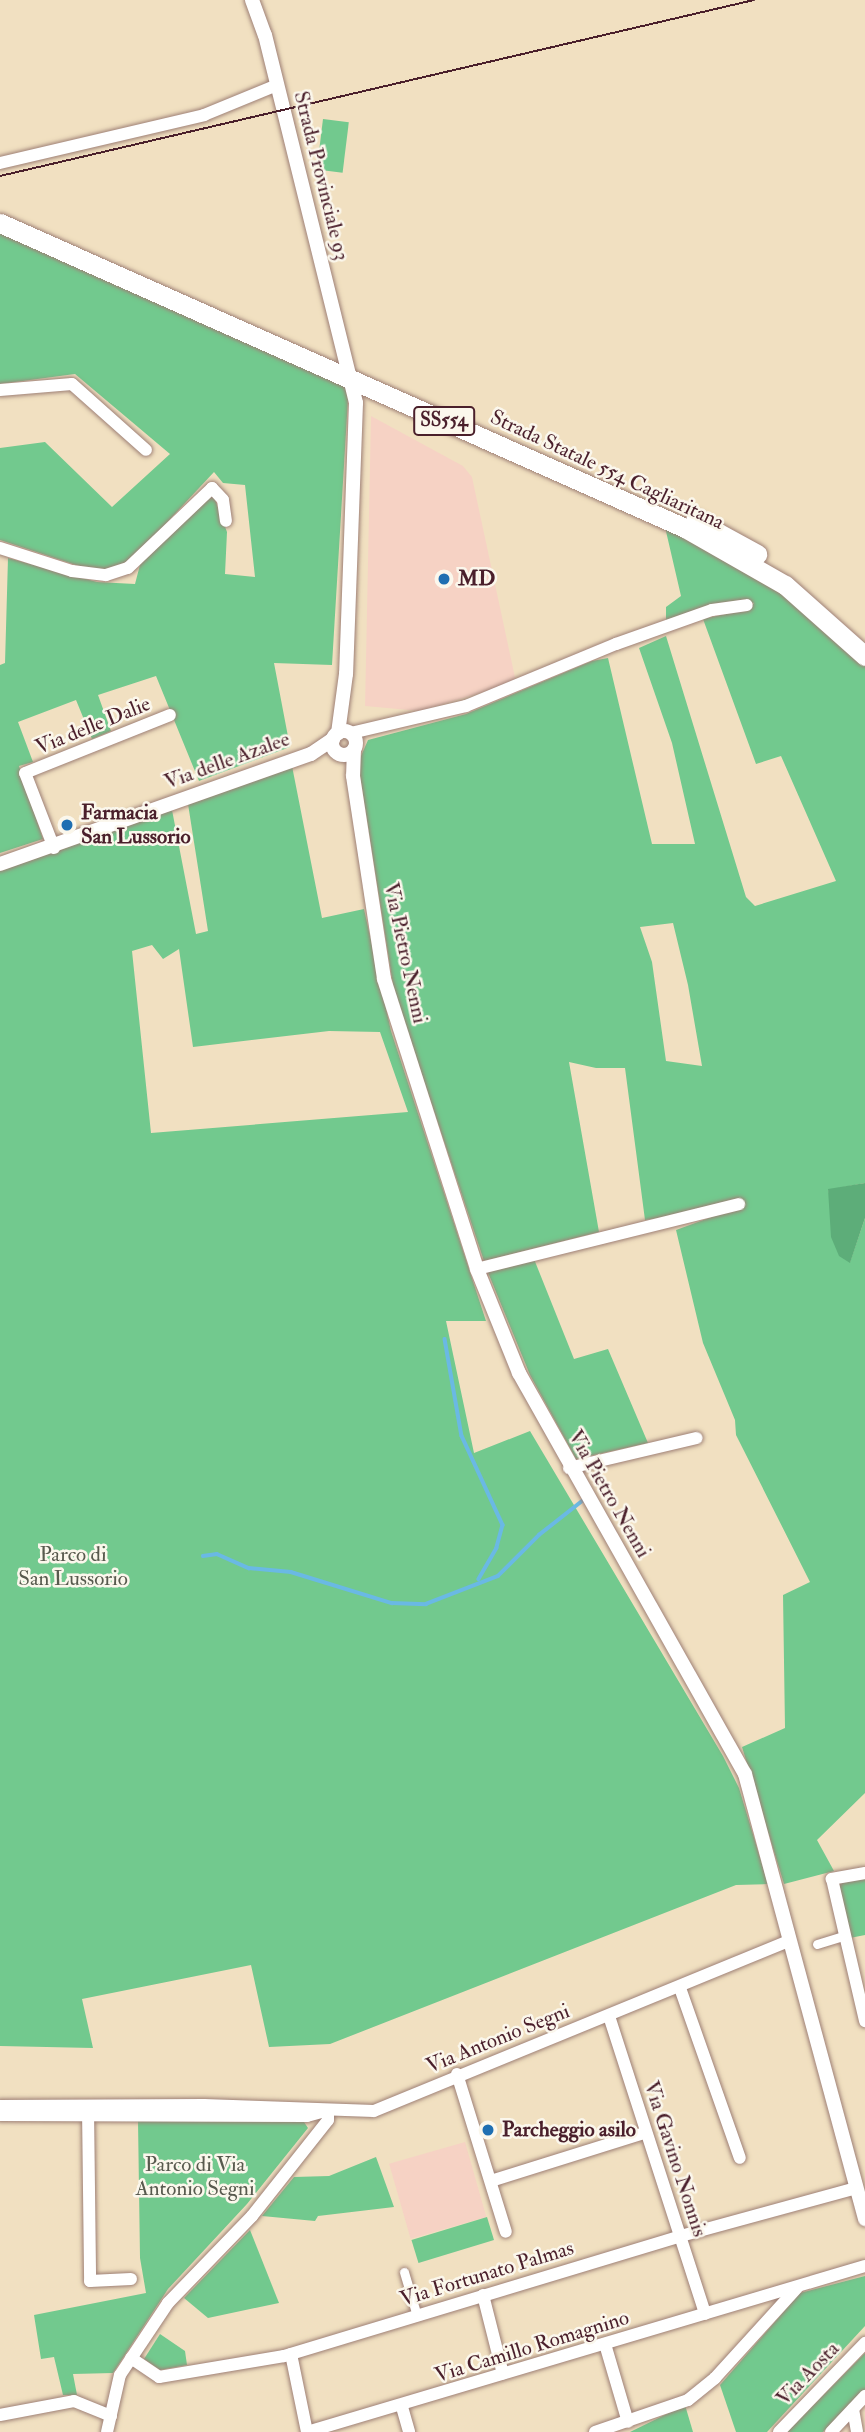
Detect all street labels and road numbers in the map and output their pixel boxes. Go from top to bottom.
street label: Strada Provinciale 93 [288,89,354,263]
street label: Strada Statale 554 Cagliaritana [486,405,728,535]
road number: SS554 [412,406,476,436]
street label: Via delle Dalie [32,692,154,760]
street label: Via delle Azalee [161,727,293,795]
street label: Via Pietro Nenni [378,880,432,1026]
street label: Via Pietro Nenni [562,1426,656,1562]
street label: Via Antonio Segni [423,1999,573,2079]
street label: Via Gavino Nonnis [638,2078,712,2240]
street label: Via Fortunato Palmas [397,2236,577,2312]
street label: Via Camillo Romagnino [432,2305,632,2389]
street label: Via Aosta [771,2337,845,2411]

